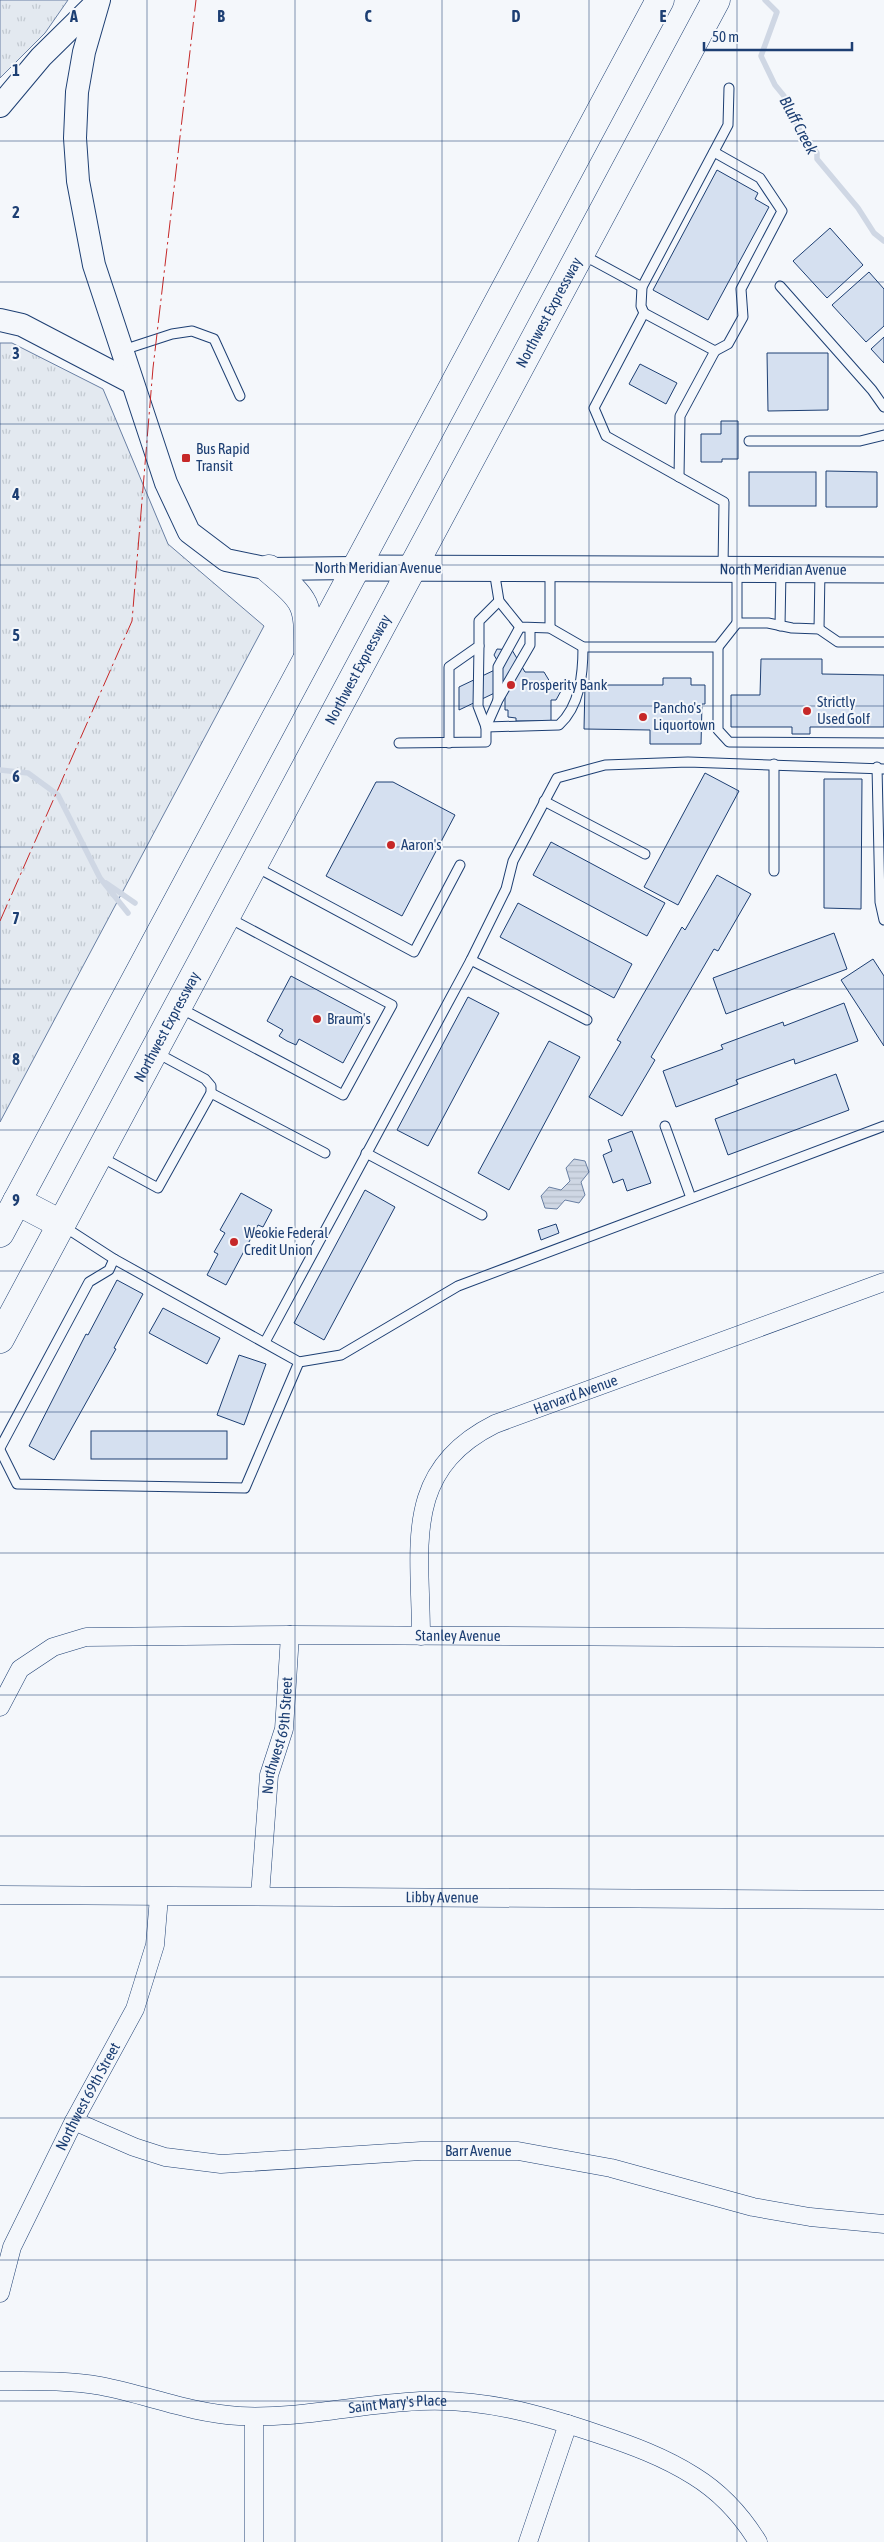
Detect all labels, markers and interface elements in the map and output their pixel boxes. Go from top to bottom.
text: A [69,7,78,25]
text: B [217,7,225,25]
text: C [364,7,372,25]
text: D [512,7,521,25]
text: E [660,7,667,25]
scale bar [704,20,852,52]
text: 50 m [712,28,739,45]
text: 1 [12,61,20,79]
water label: Bluff Creek [776,93,822,158]
text: 2 [12,203,20,221]
street label: Northwest Expressway [512,254,585,370]
text: 3 [12,344,20,362]
place label: Bus Rapid Transit [196,440,250,474]
marker: Bus Rapid Transit [180,452,192,464]
text: 4 [11,485,20,503]
street label: North Meridian Avenue [315,559,442,576]
street label: North Meridian Avenue [719,560,847,578]
street label: Northwest Expressway [321,611,394,727]
text: 5 [12,626,20,644]
place label: Prosperity Bank [521,676,608,693]
marker: Prosperity Bank [505,679,517,691]
place label: Strictly Used Golf [817,693,870,727]
place label: Pancho's Liquortown [653,699,715,733]
marker: Strictly Used Golf [801,705,813,717]
marker: Pancho's Liquortown [637,711,649,723]
text: 6 [12,767,20,785]
place label: Aaron's [401,836,442,853]
marker: Aaron's [385,839,397,851]
text: 7 [12,909,20,927]
street label: Northwest Expressway [130,969,203,1085]
place label: Braum's [327,1010,371,1027]
marker: Braum's [311,1013,323,1025]
text: 8 [12,1050,20,1068]
text: 9 [12,1191,20,1209]
place label: Weokie Federal Credit Union [244,1224,328,1258]
marker: Weokie Federal Credit Union [228,1236,240,1248]
street label: Harvard Avenue [531,1371,620,1417]
street label: Stanley Avenue [415,1627,501,1644]
street label: Northwest 69th Street [259,1676,295,1795]
street label: Libby Avenue [405,1888,479,1906]
street label: Northwest 69th Street [52,2039,123,2153]
street label: Barr Avenue [445,2142,512,2159]
street label: Saint Mary's Place [347,2392,447,2416]

